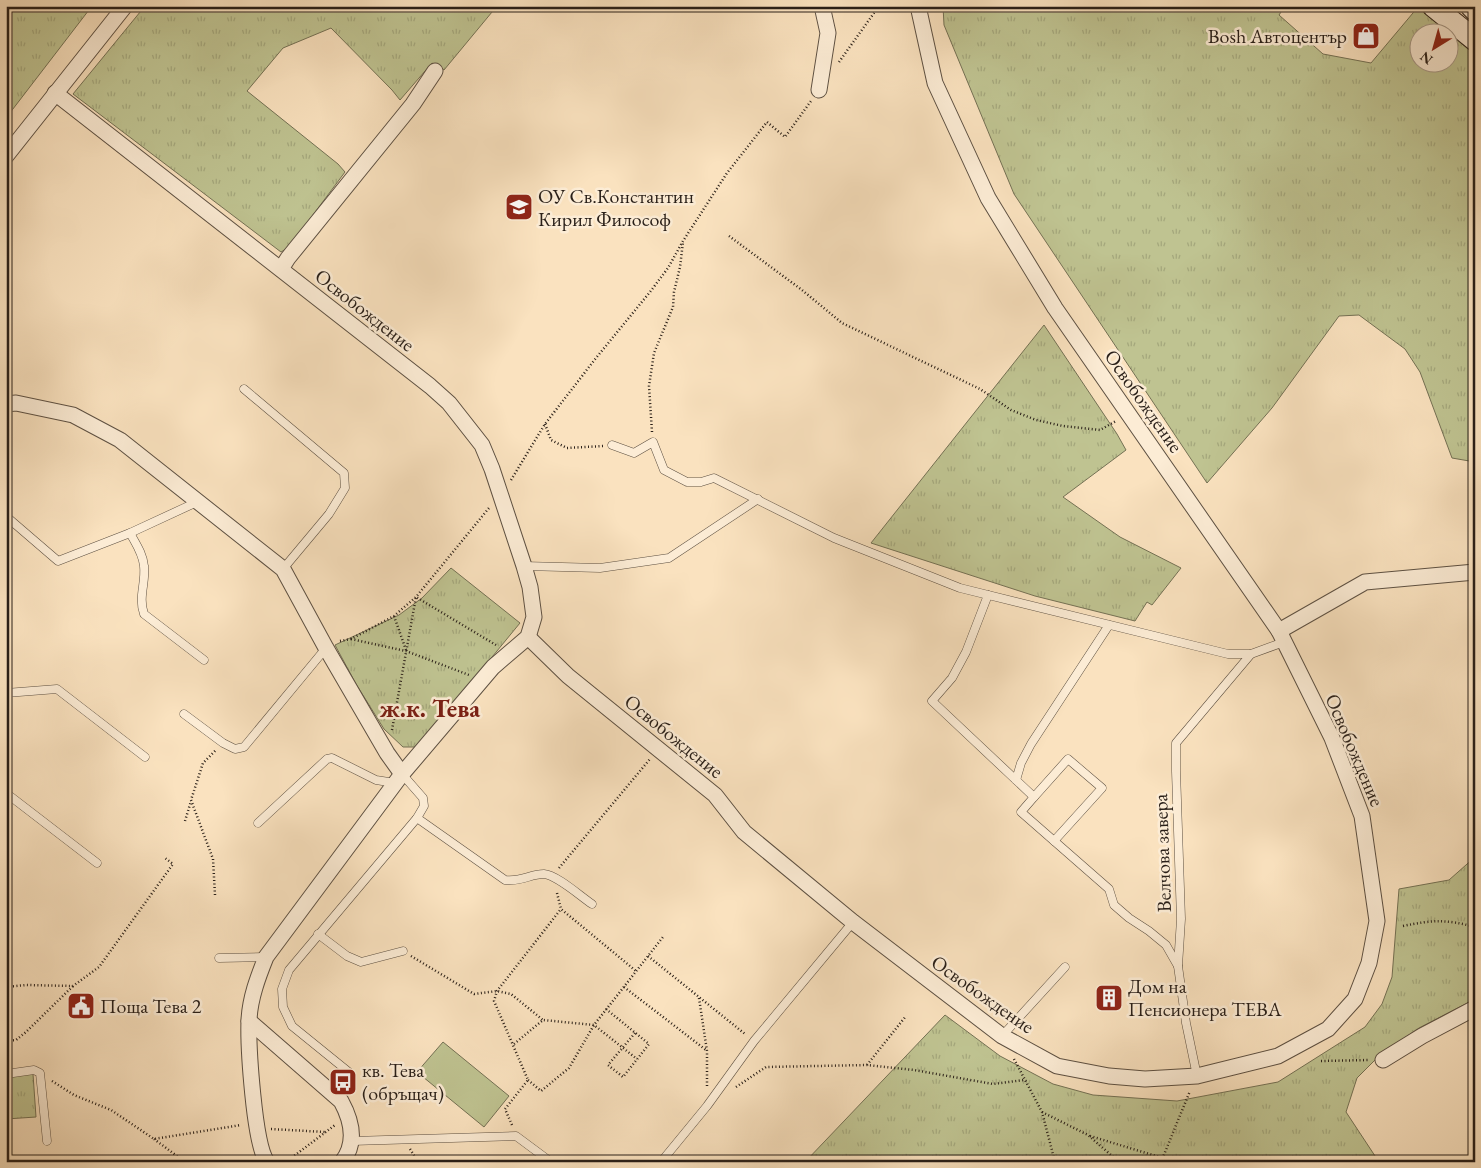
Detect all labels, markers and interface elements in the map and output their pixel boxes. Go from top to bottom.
shop icon: Bosh Автоцентър [1351,21,1381,51]
north arrow [1408,22,1458,72]
place label: Bosh Автоцентър [1208,23,1347,49]
text: N [1416,47,1436,69]
place label: ОУ Св.Константин Кирил Философ [538,183,694,232]
school or university icon: ОУ Св.Константин Кирил Философ [504,192,534,222]
street label: Освобождение [310,263,420,357]
street label: Освобождение [1099,344,1189,458]
street label: Освобождение [619,688,729,784]
street label: Освобождение [1320,690,1390,811]
district label: ж.к. Тева [380,692,481,724]
street label: Велчова завера [1147,793,1177,913]
street label: Освобождение [926,949,1040,1039]
place label: Дом на Пенсионера ТЕВА [1128,973,1282,1022]
building icon: Дом на Пенсионера ТЕВА [1094,983,1124,1013]
public building icon: Поща Тева 2 [66,991,96,1021]
place label: Поща Тева 2 [100,993,202,1019]
place label: кв. Тева (обръщач) [362,1057,444,1106]
bus stop icon: кв. Тева (обръщач) [328,1067,358,1097]

